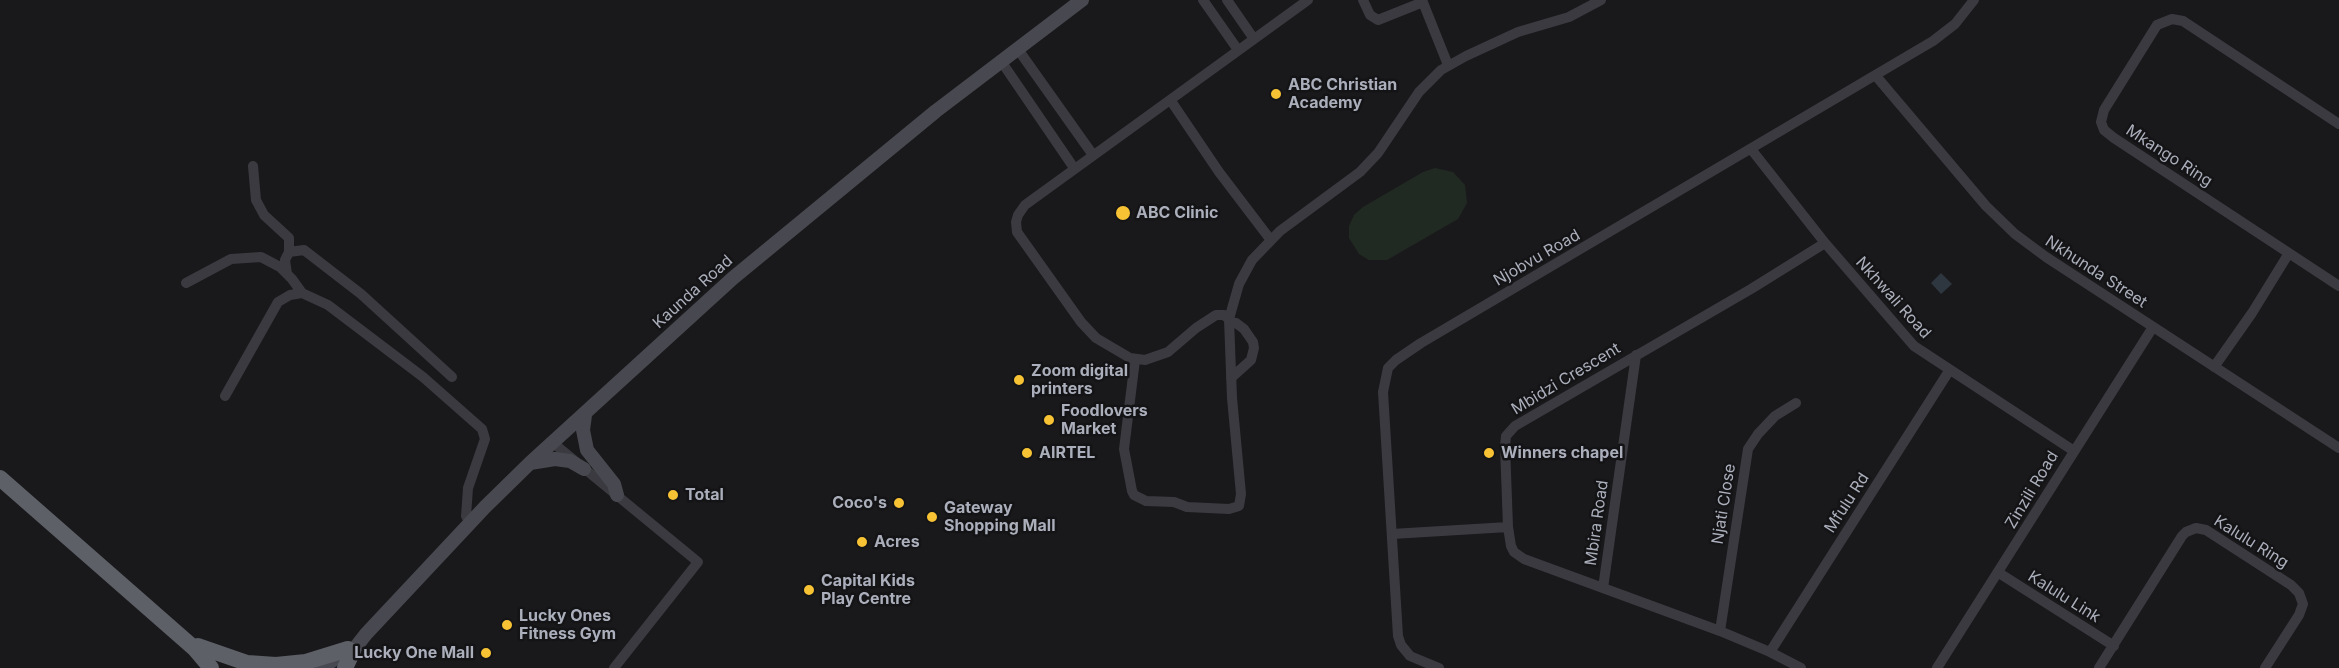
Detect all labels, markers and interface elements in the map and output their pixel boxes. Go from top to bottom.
place label: ABC Christian Academy [1288,75,1397,113]
marker: ABC Christian Academy [1269,87,1283,101]
street label: Mkango Ring [2122,121,2216,191]
place label: ABC Clinic [1136,203,1218,223]
marker: ABC Clinic [1114,204,1132,222]
street label: Njobvu Road [1490,226,1584,290]
street label: Nkhunda Street [2041,232,2151,312]
street label: Kaunda Road [649,251,737,333]
street label: Nkhwali Road [1851,253,1935,343]
street label: Mbidzi Crescent [1508,339,1624,419]
place label: Zoom digital printers [1031,361,1128,399]
marker: Zoom digital printers [1012,373,1026,387]
place label: Foodlovers Market [1061,401,1148,439]
marker: Foodlovers Market [1042,413,1056,427]
place label: AIRTEL [1039,443,1095,463]
place label: Winners chapel [1501,443,1623,463]
marker: AIRTEL [1020,446,1034,460]
marker: Winners chapel [1482,446,1496,460]
street label: Zinzili Road [2001,448,2063,532]
street label: Njati Close [1708,462,1740,546]
street label: Mfulu Rd [1821,469,1873,537]
street label: Mbira Road [1581,479,1613,567]
place label: Total [685,485,724,505]
marker: Total [666,488,680,502]
place label: Coco's [832,493,887,513]
marker: Coco's [892,496,906,510]
place label: Gateway Shopping Mall [944,498,1055,536]
marker: Gateway Shopping Mall [925,510,939,524]
street label: Kalulu Ring [2210,512,2292,572]
place label: Acres [874,532,920,552]
marker: Acres [855,535,869,549]
street label: Kalulu Link [2024,567,2104,627]
place label: Capital Kids Play Centre [821,571,915,609]
marker: Capital Kids Play Centre [802,583,816,597]
place label: Lucky Ones Fitness Gym [519,606,616,644]
marker: Lucky Ones Fitness Gym [500,618,514,632]
place label: Lucky One Mall [354,643,474,663]
marker: Lucky One Mall [479,646,493,660]

